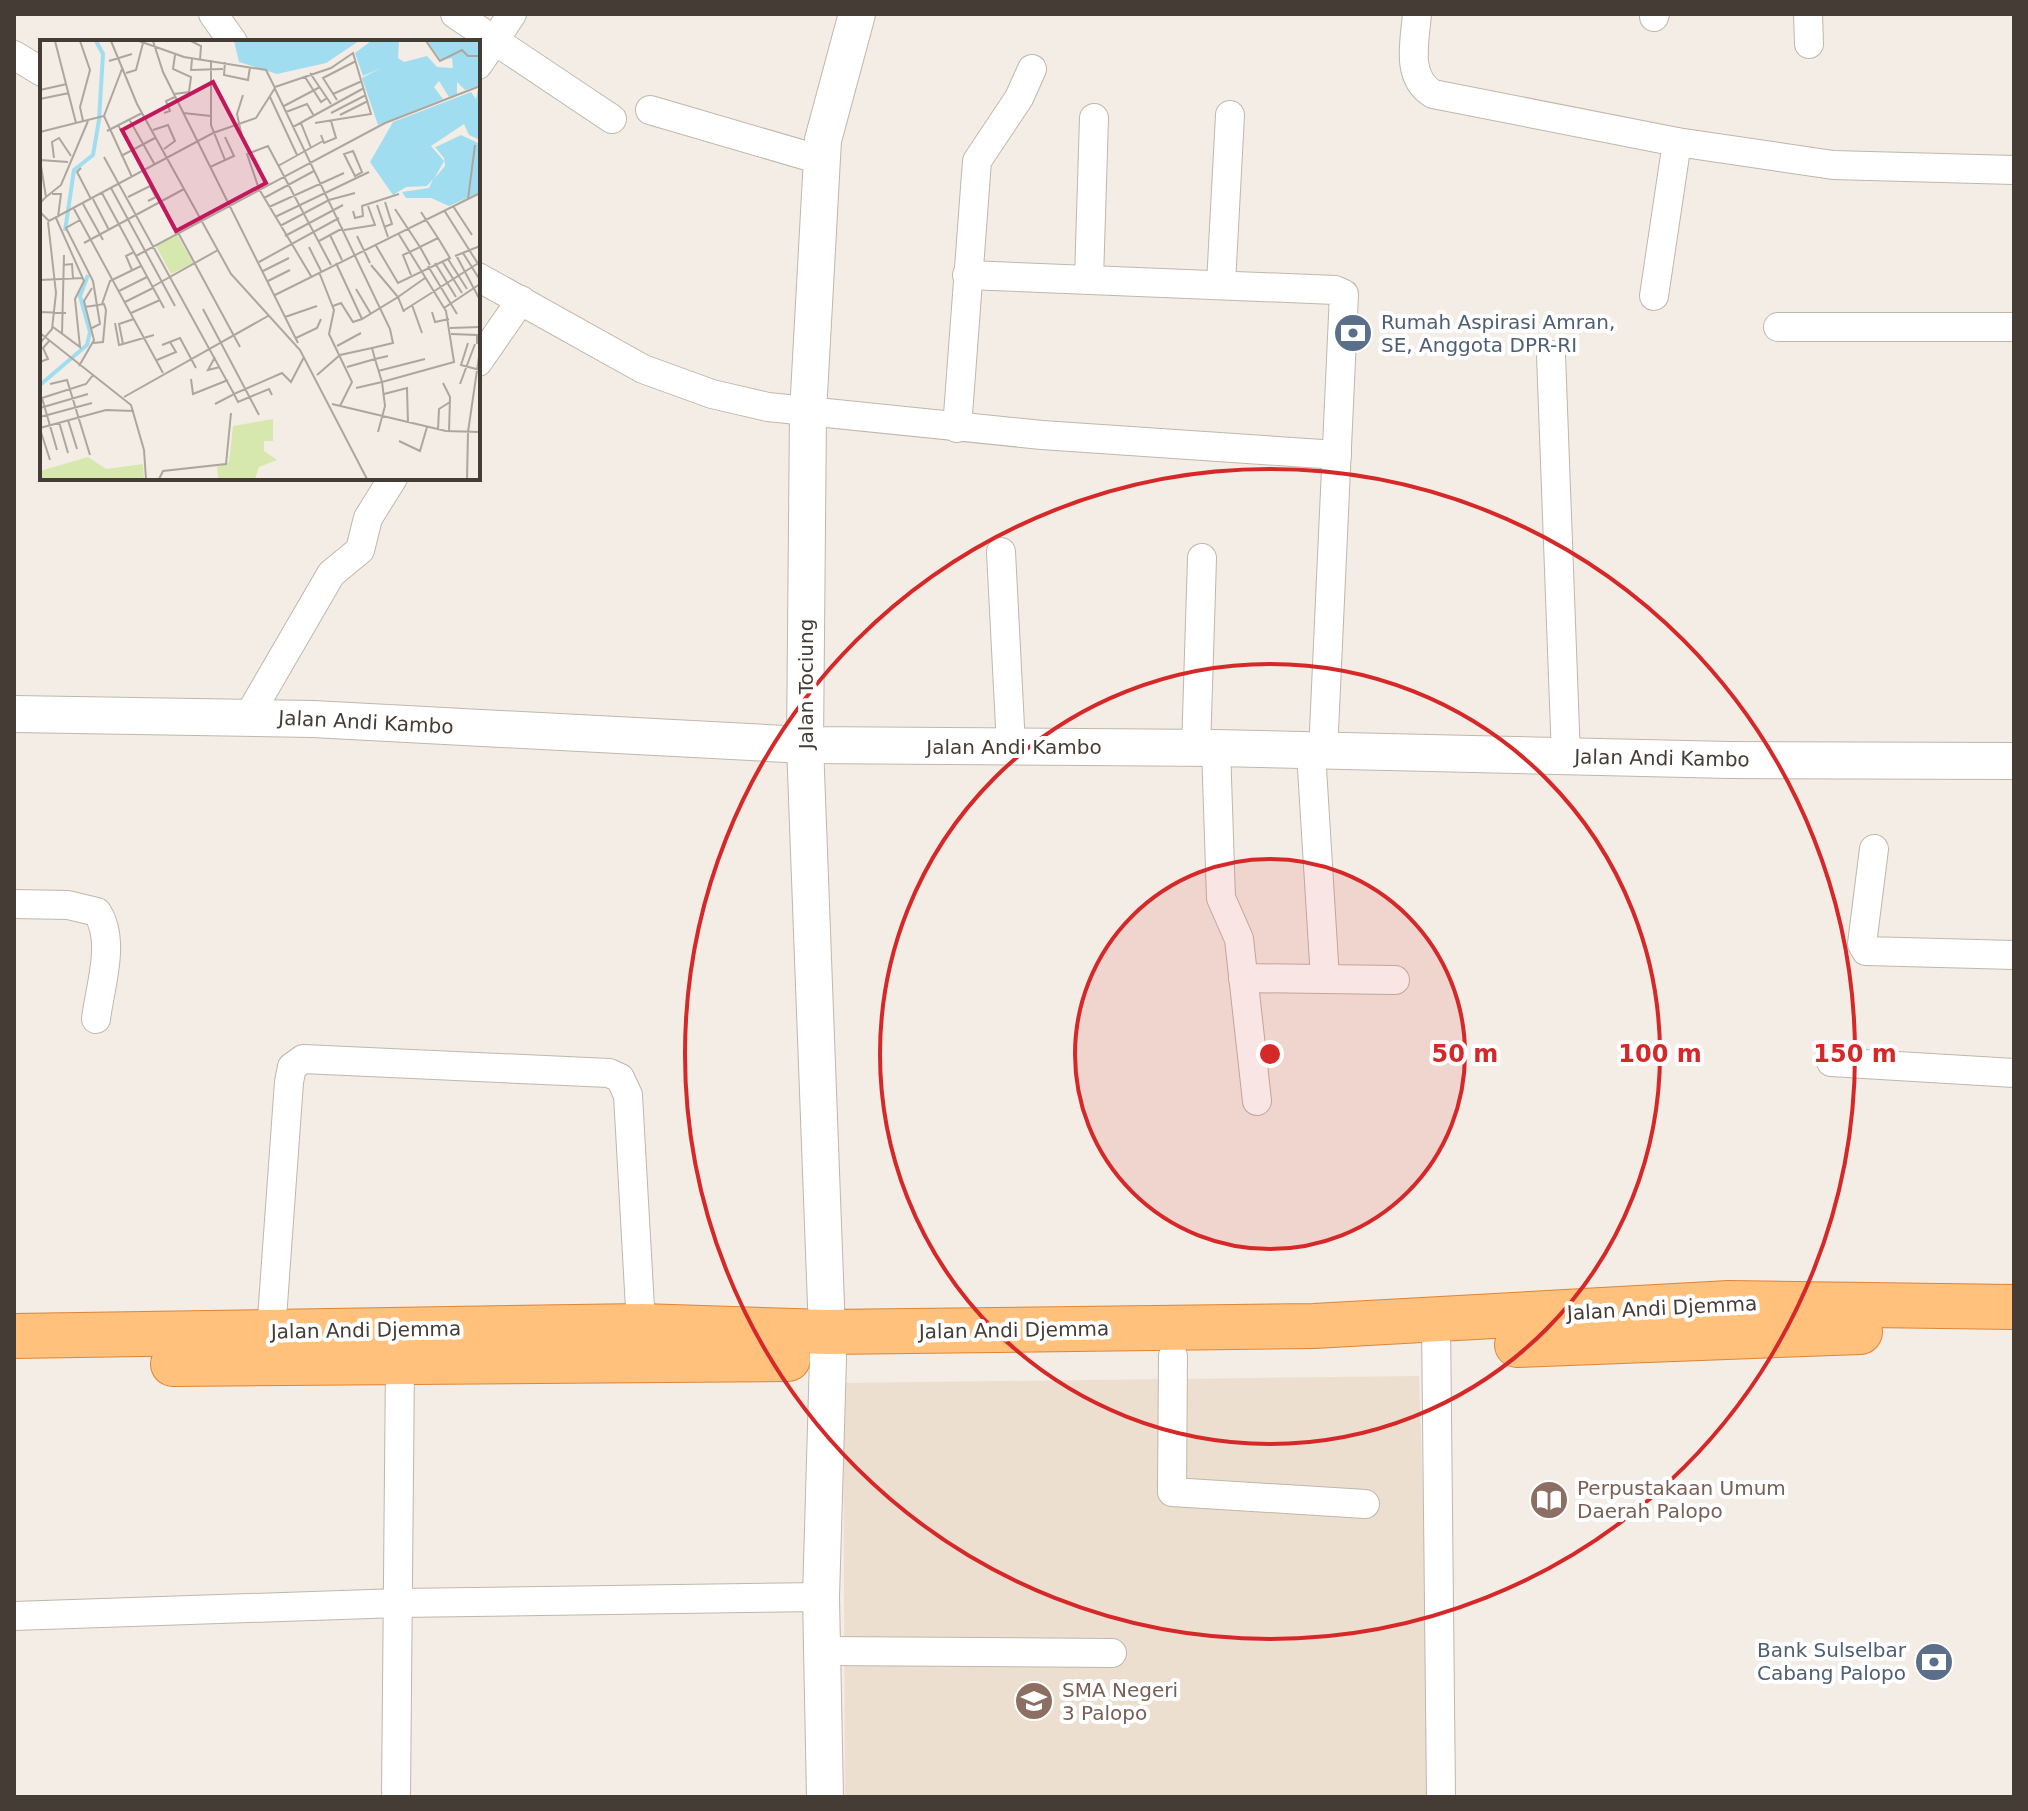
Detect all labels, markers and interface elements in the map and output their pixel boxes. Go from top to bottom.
inset map [40,40,480,480]
place label: Rumah Aspirasi Amran, SE, Anggota DPR-RI [1381,310,1615,357]
bank icon: Rumah Aspirasi Amran, SE, Anggota DPR-RI [1332,312,1374,354]
street label: Jalan Tociung [794,619,818,751]
street label: Jalan Andi Kambo [276,705,454,739]
street label: Jalan Andi Kambo [924,735,1102,759]
street label: Jalan Andi Kambo [1572,744,1750,772]
centre of rings [1256,1040,1284,1068]
text: 50 m [1432,1040,1498,1068]
text: 100 m [1618,1040,1702,1068]
text: 150 m [1813,1040,1897,1068]
street label: Jalan Andi Djemma [1564,1291,1758,1325]
street label: Jalan Andi Djemma [269,1316,461,1344]
street label: Jalan Andi Djemma [917,1316,1109,1344]
place label: Perpustakaan Umum Daerah Palopo [1577,1476,1786,1523]
library icon: Perpustakaan Umum Daerah Palopo [1528,1479,1570,1521]
place label: Bank Sulselbar Cabang Palopo [1757,1638,1907,1685]
bank icon: Bank Sulselbar Cabang Palopo [1913,1641,1955,1683]
place label: SMA Negeri 3 Palopo [1062,1678,1178,1725]
school or university icon: SMA Negeri 3 Palopo [1013,1680,1055,1722]

